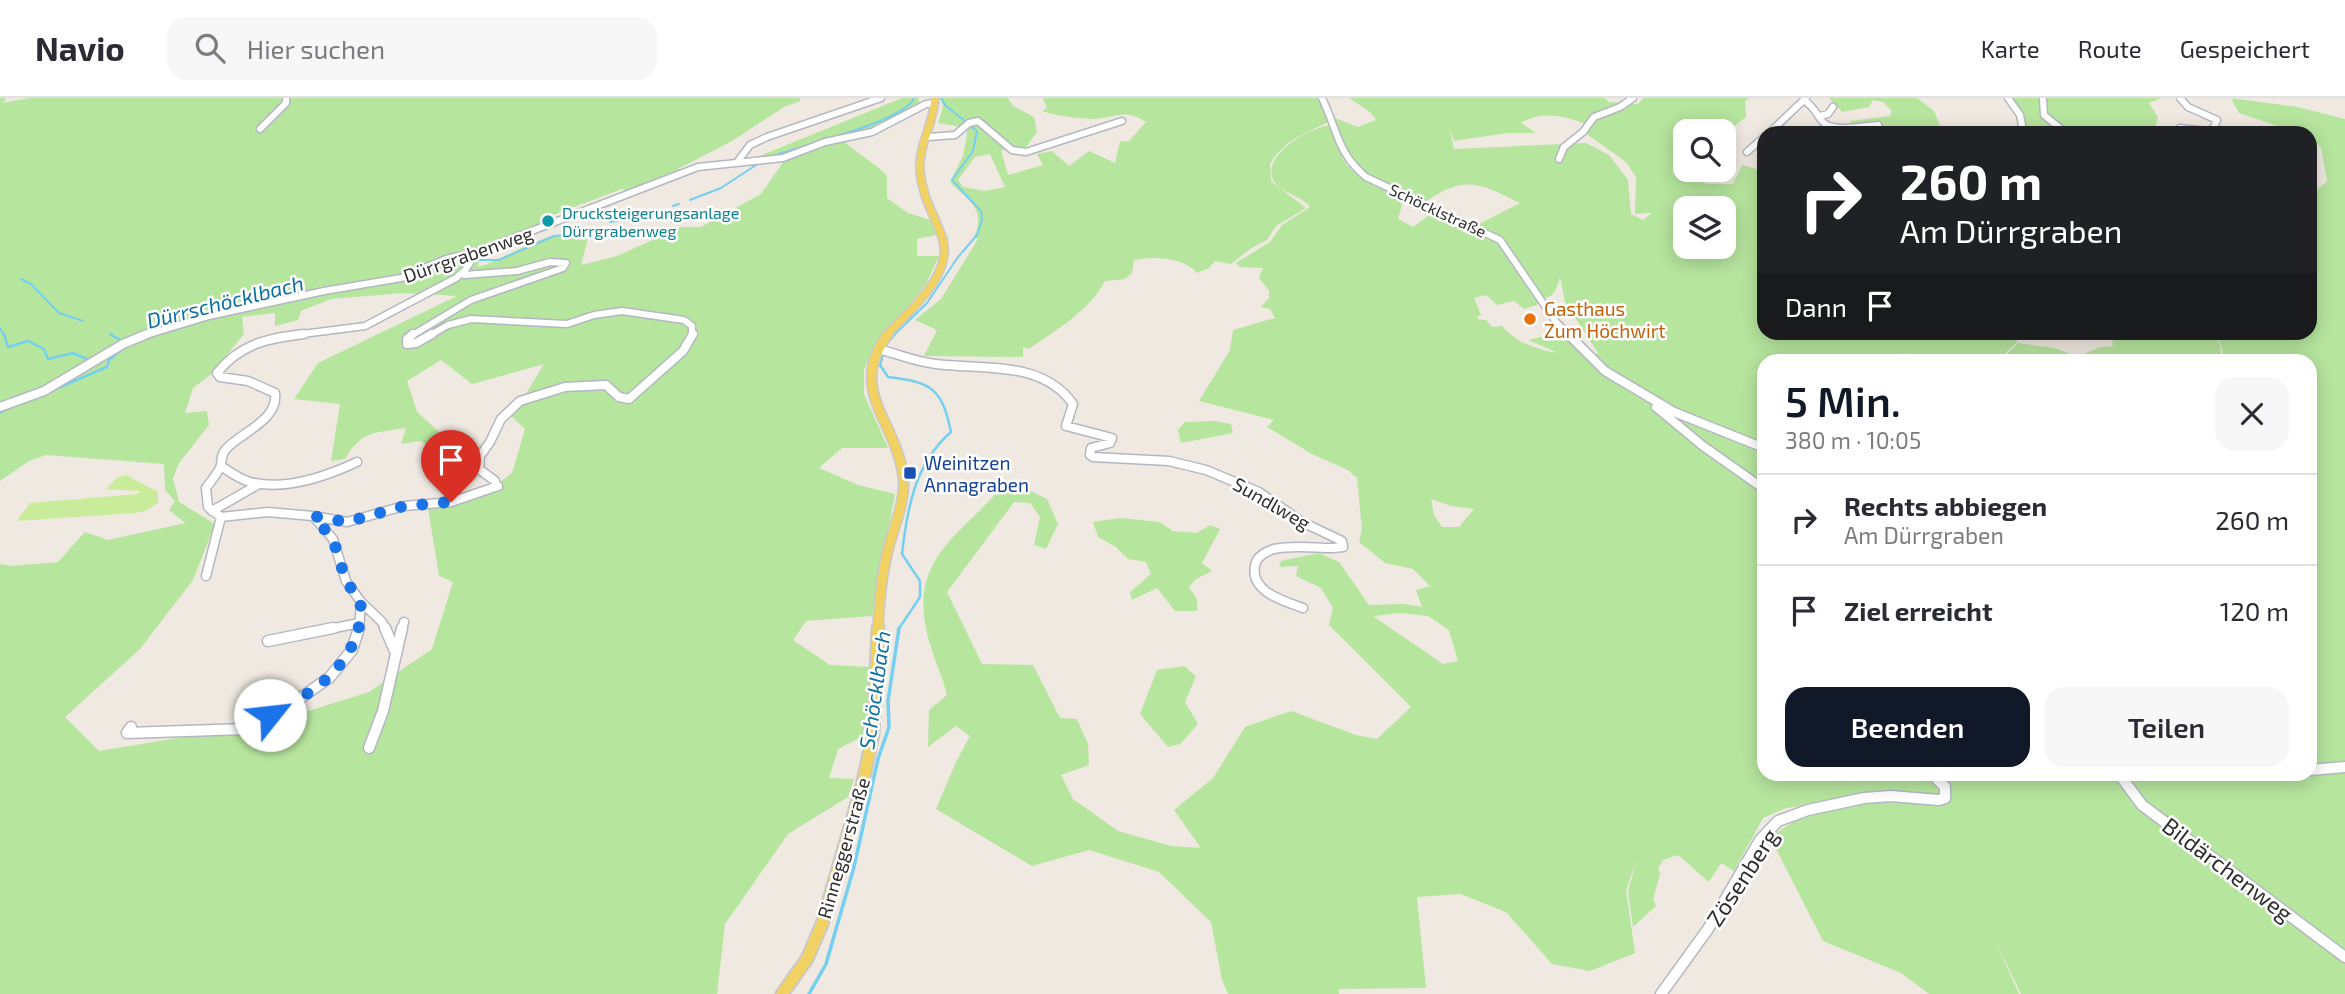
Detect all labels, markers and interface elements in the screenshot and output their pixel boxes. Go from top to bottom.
search box [167,17,657,80]
text: Navio [35,28,125,68]
icon: search [191,29,229,67]
text: Hier suchen [247,33,385,64]
text: Karte [1981,34,2040,63]
text: Route [2078,34,2142,63]
text: Gespeichert [2180,34,2310,63]
map controls [1673,119,1736,259]
button: search [1673,119,1736,182]
text: 260 m [1900,151,2042,210]
icon: right [1785,154,1876,245]
street label: Schöcklstraße [1387,179,1489,241]
button: layers [1673,196,1736,259]
place label: Drucksteigerungsanlage Dürrgrabenweg [562,203,739,240]
text: Am Dürrgraben [1900,211,2122,249]
marker: Drucksteigerungsanlage Dürrgrabenweg [540,213,556,229]
street label: Dürrgrabenweg [400,221,536,287]
water label: Dürrschöcklbach [144,269,306,333]
icon: arrive [1861,287,1899,325]
text: Dann [1785,291,1847,322]
place label: Gasthaus Zum Höchwirt [1544,297,1666,342]
marker: Gasthaus Zum Höchwirt [1522,311,1538,327]
text: 5 Min. [1785,375,1901,425]
button: close [2215,377,2289,451]
text: 380 m · 10:05 [1785,426,1921,454]
pin [421,430,481,502]
icon: arrive [432,441,470,479]
place label: Weinitzen Annagraben [924,451,1029,496]
marker: Weinitzen Annagraben [902,465,918,481]
street label: Sundlweg [1229,472,1315,534]
text: Rechts abbiegen [1844,490,2047,521]
icon: right [1785,501,1823,539]
text: 260 m [2215,504,2289,535]
text: Am Dürrgraben [1844,521,2004,549]
icon: arrive [1785,592,1823,630]
text: Ziel erreicht [1844,595,1993,626]
text: 120 m [2220,595,2289,626]
water label: Schöcklbach [853,629,895,751]
position arrow [233,678,307,752]
button: Beenden [1785,687,2030,767]
button: Teilen [2044,687,2289,767]
street label: Rinneggerstraße [812,775,874,921]
street label: Bildärchenweg [2157,811,2299,927]
street label: Zösenberg [1700,823,1784,931]

